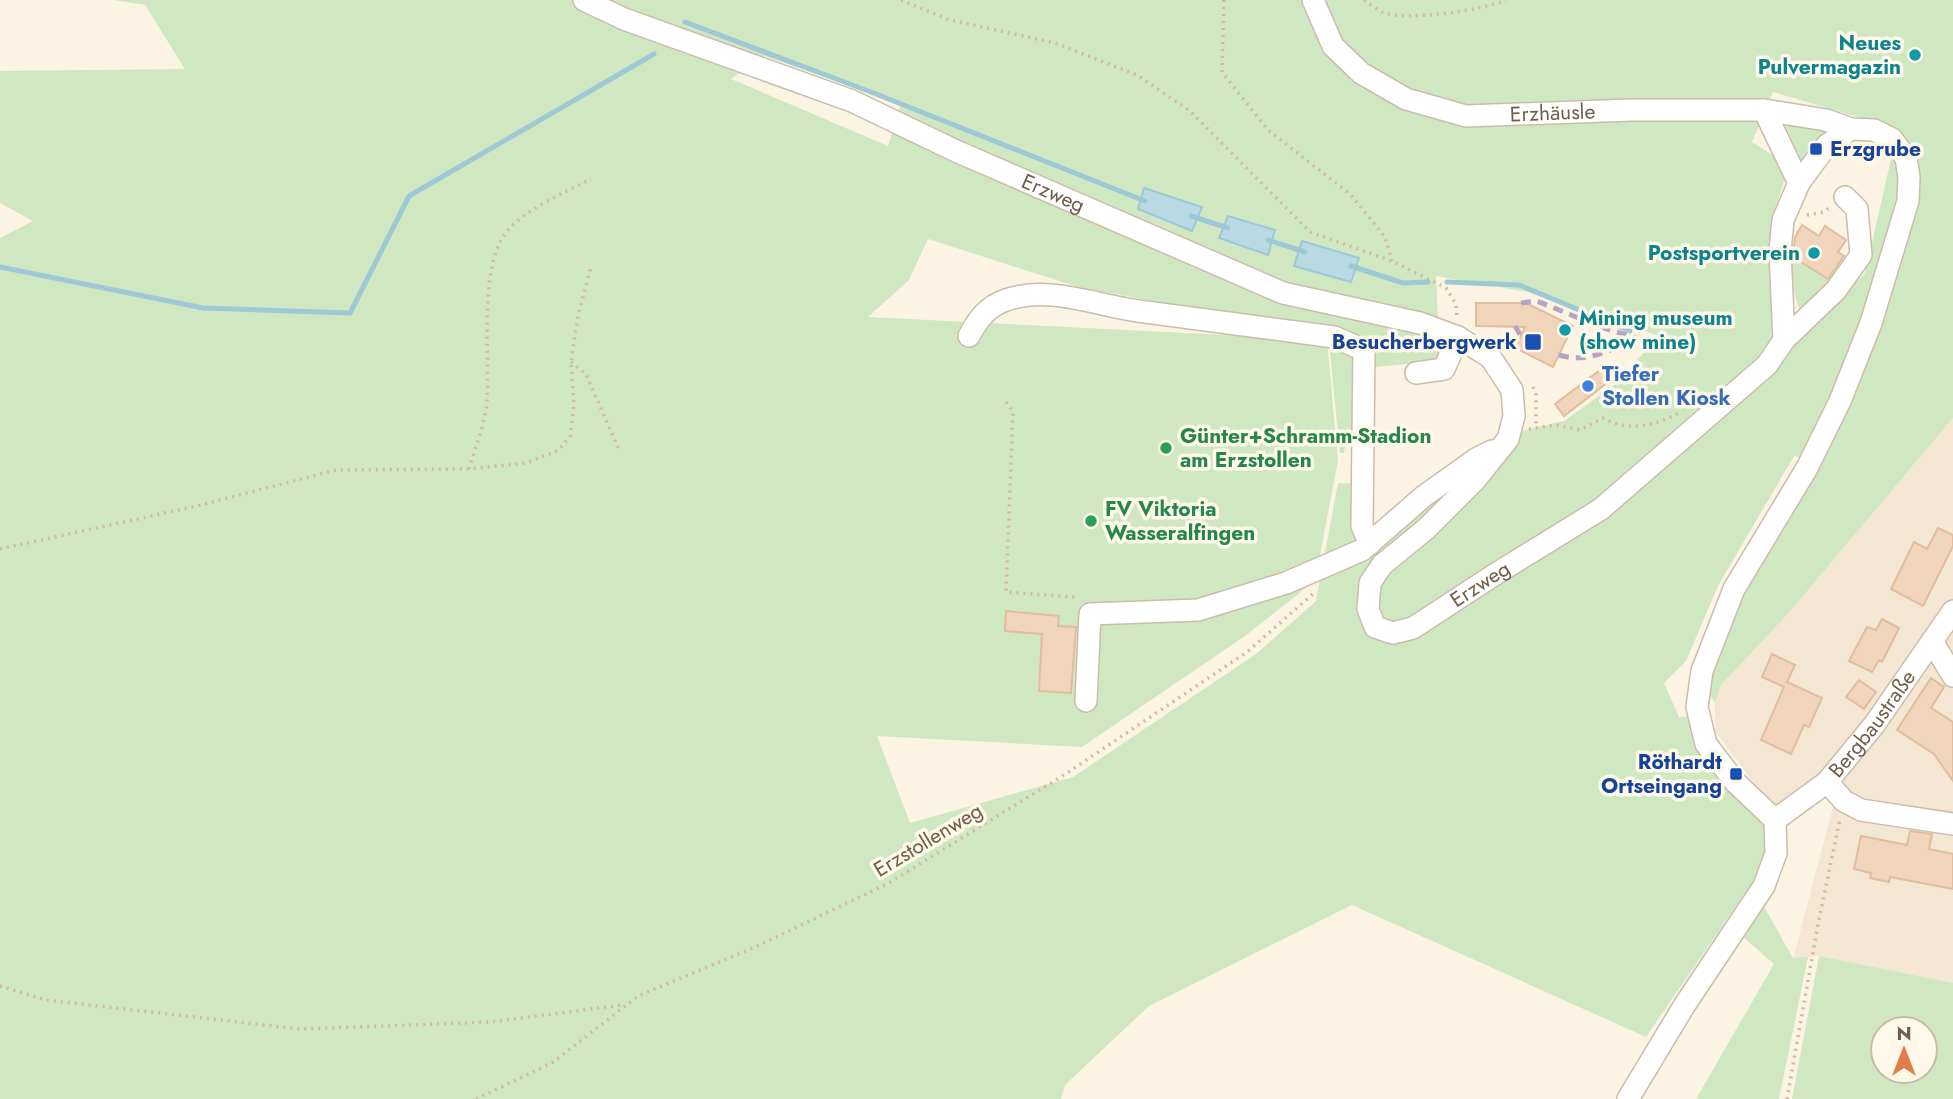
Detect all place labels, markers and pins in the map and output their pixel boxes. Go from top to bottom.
place label: Neues Pulvermagazin [1758,28,1901,82]
marker: Neues Pulvermagazin [1907,47,1923,63]
place label: Erzgrube [1830,134,1921,164]
marker: Erzgrube [1808,141,1824,157]
place label: Postsportverein [1648,238,1800,268]
marker: Postsportverein [1806,245,1822,261]
place label: Mining museum (show mine) [1579,303,1733,357]
marker: Mining museum (show mine) [1557,322,1573,338]
place label: Besucherbergwerk [1332,327,1517,357]
marker: Besucherbergwerk [1523,332,1543,352]
place label: Tiefer Stollen Kiosk [1602,359,1731,413]
marker: Tiefer Stollen Kiosk [1580,378,1596,394]
place label: Günter+Schramm-Stadion am Erzstollen [1180,421,1432,475]
marker: Günter+Schramm-Stadion am Erzstollen [1158,440,1174,456]
place label: FV Viktoria Wasseralfingen [1105,494,1255,548]
marker: FV Viktoria Wasseralfingen [1083,513,1099,529]
place label: Röthardt Ortseingang [1601,747,1722,801]
marker: Röthardt Ortseingang [1728,766,1744,782]

